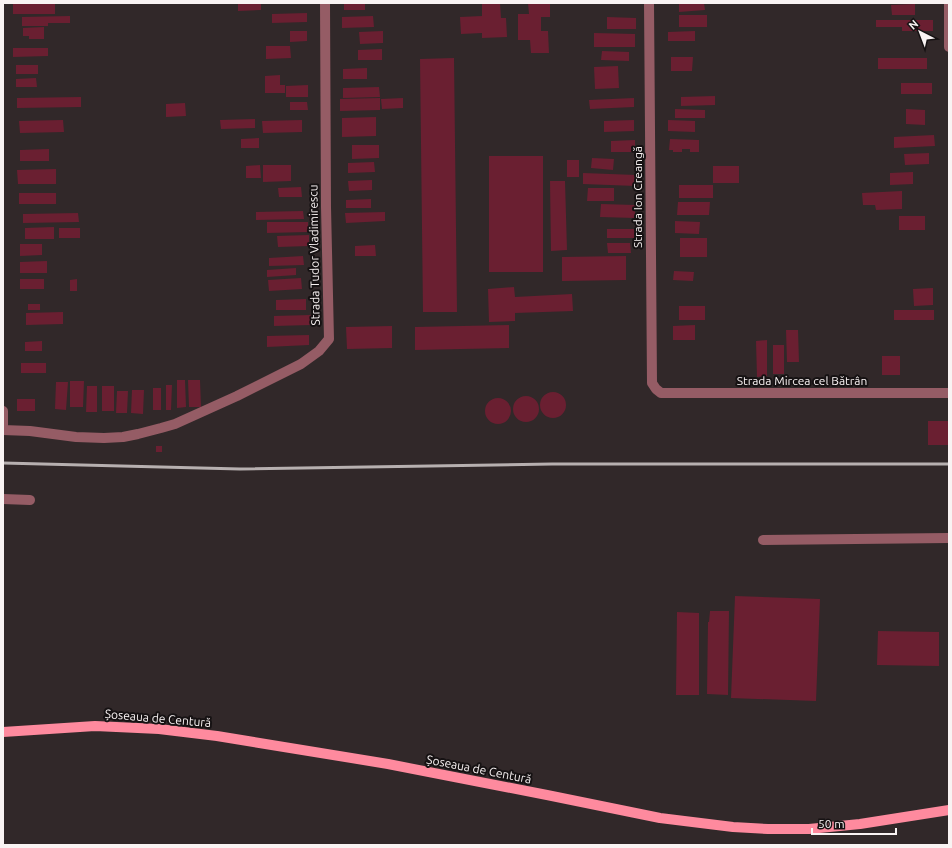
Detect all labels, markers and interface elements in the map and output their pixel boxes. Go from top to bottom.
north arrow [900,12,940,52]
text: N [906,17,920,32]
street label: Strada Ion Creangă [631,146,644,248]
street label: Strada Tudor Vladimirescu [306,184,322,326]
street label: Strada Mircea cel Bătrân [737,374,867,387]
street label: Șoseaua de Centură [104,707,212,729]
street label: Șoseaua de Centură [425,752,533,786]
scale bar [812,810,896,836]
text: 50 m [818,817,845,830]

